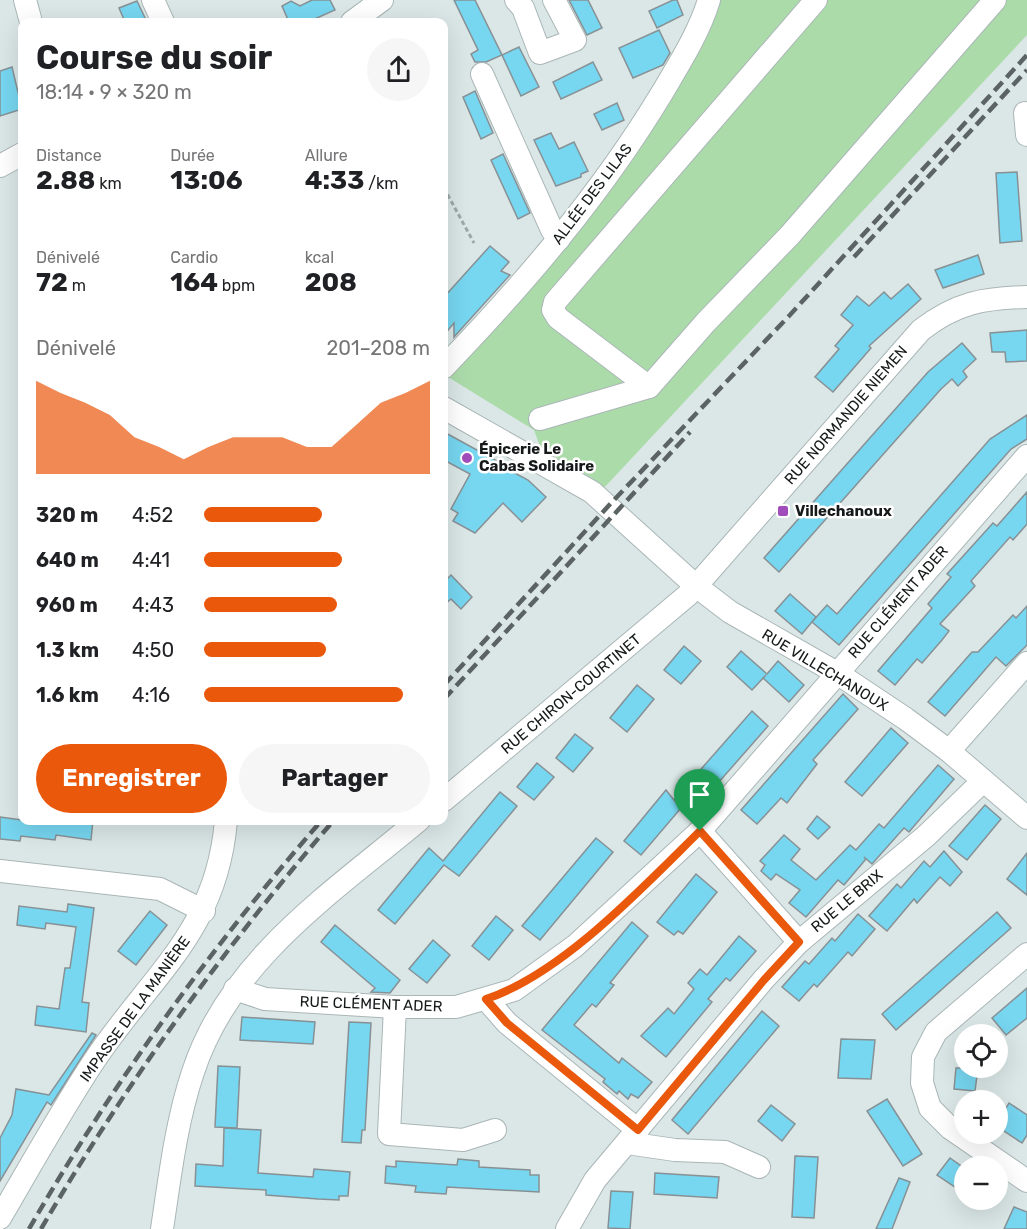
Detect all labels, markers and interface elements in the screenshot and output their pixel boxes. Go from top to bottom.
text: Course du soir [36,38,272,77]
button: share [367,38,430,101]
text: 18:14 · 9 × 320 m [36,80,192,104]
street label: ALLÉE DES LILAS [548,140,636,248]
text: Distance [36,146,102,165]
text: Durée [170,146,215,165]
text: Allure [305,146,348,165]
text: 2.88 [36,165,95,196]
text: 13:06 [170,165,243,196]
text: 4:33 [305,165,364,196]
text: km [95,174,122,193]
text: /km [364,174,398,193]
text: Dénivelé [36,248,100,267]
text: Cardio [170,248,218,267]
text: kcal [305,248,334,267]
text: 72 [36,267,68,298]
text: 164 [170,267,218,298]
text: 208 [305,267,357,298]
text: m [68,276,86,295]
text: bpm [218,276,255,295]
text: Dénivelé [36,336,116,360]
text: 201–208 m [326,336,430,360]
street label: RUE NORMANDIE NIEMEN [781,342,911,488]
place label: Épicerie Le Cabas Solidaire [479,440,594,475]
marker: Épicerie Le Cabas Solidaire [460,451,474,465]
place label: Villechanoux [795,502,892,520]
text: 320 m [36,503,98,527]
text: 4:52 [132,503,173,527]
marker: Villechanoux [776,504,790,518]
street label: RUE CLÉMENT ADER [844,542,952,662]
text: 640 m [36,548,99,572]
text: 4:41 [132,548,170,572]
text: 960 m [36,593,98,617]
text: 4:43 [132,593,174,617]
street label: RUE VILLECHANOUX [759,625,892,715]
street label: RUE CHIRON-COURTINET [498,630,645,758]
text: 1.3 km [36,638,99,662]
text: 4:50 [132,638,174,662]
text: 1.6 km [36,683,99,707]
text: 4:16 [132,683,170,707]
button: Enregistrer [36,744,227,813]
button: Partager [239,744,430,813]
pin [674,769,725,831]
icon: arrive [683,778,716,811]
street label: RUE LE BRIX [808,866,887,936]
street label: IMPASSE DE LA MANIÈRE [76,933,194,1085]
street label: RUE CLÉMENT ADER [299,993,443,1015]
map controls [954,1024,1008,1210]
button: locate [954,1024,1008,1078]
button: + [954,1090,1008,1144]
button: − [954,1156,1008,1210]

